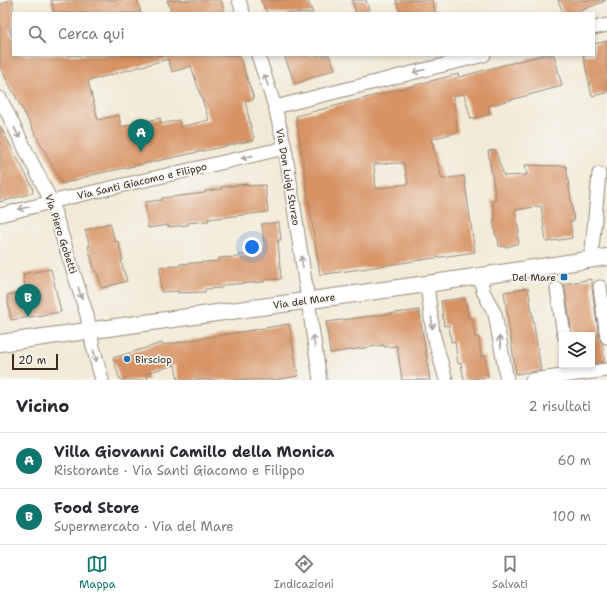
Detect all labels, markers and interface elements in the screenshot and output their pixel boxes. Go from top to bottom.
search box [12,12,595,56]
icon: search [26,23,48,45]
text: Cerca qui [58,24,125,44]
one-way arrow [413,68,426,76]
one-way arrow [262,74,269,87]
pin: A [128,119,154,152]
one-way arrow [14,127,22,139]
street label: Via Don Luigi Sturzo [273,127,303,227]
one-way arrow [240,153,253,161]
street label: Via Santi Giacomo e Filippo [76,160,208,202]
street label: Via Piero Gobetti [42,193,80,276]
one-way arrow [18,205,31,212]
your location [242,237,262,257]
one-way arrow [298,256,306,269]
place label: Del Mare [512,271,556,284]
marker: Del Mare [559,272,569,282]
pin: B [15,284,41,317]
one-way arrow [76,287,84,299]
street label: Via del Mare [272,290,336,312]
one-way arrow [428,316,435,329]
map controls [559,332,595,368]
button: layers [559,332,595,368]
one-way arrow [310,335,318,348]
one-way arrow [496,335,504,348]
one-way arrow [92,349,100,362]
scale bar [12,352,58,371]
text: 20 m [18,353,46,368]
place label: Birsciop [135,353,172,366]
marker: Birsciop [122,354,132,364]
text: Vicino [16,395,69,417]
text: 2 risultati [528,398,591,415]
text: Villa Giovanni Camillo della Monica [54,442,334,462]
text: A [24,452,34,469]
text: 60 m [558,452,591,469]
text: Ristorante · Via Santi Giacomo e Filippo [54,462,305,479]
text: Food Store [54,498,139,518]
text: B [25,508,33,525]
text: 100 m [552,508,591,525]
text: Supermercato · Via del Mare [54,518,234,535]
tab: Mappa [79,553,116,592]
tab: Indicazioni [274,553,334,592]
tab: Salvati [492,553,528,592]

